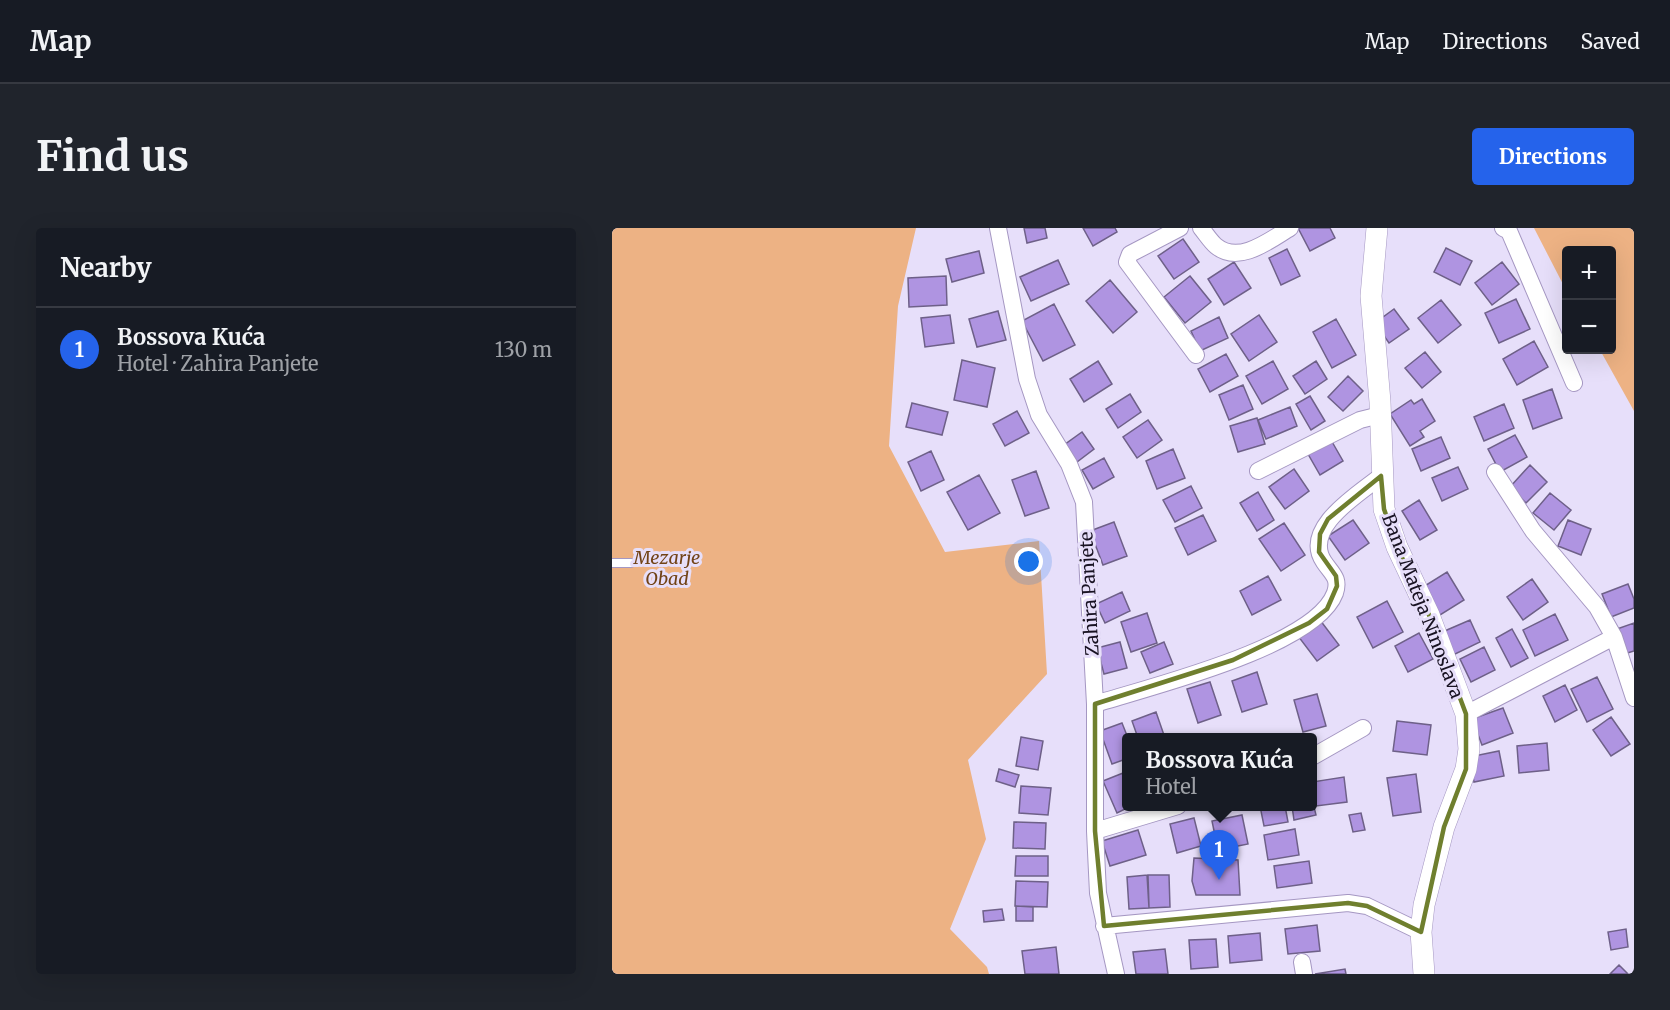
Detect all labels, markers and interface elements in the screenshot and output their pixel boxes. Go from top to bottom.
text: Map [30,23,92,59]
text: Map [1365,28,1409,55]
text: Directions [1442,28,1547,55]
text: Saved [1580,28,1640,55]
button: Directions [1472,128,1634,185]
text: Find us [36,130,189,182]
map controls [1562,246,1616,354]
button: + [1562,246,1616,300]
text: Nearby [60,251,152,284]
button: − [1562,300,1616,354]
text: Bossova Kuća [117,323,265,351]
text: 1 [75,337,84,362]
text: 130 m [495,337,552,362]
text: Hotel · Zahira Panjete [117,351,319,376]
street label: Bana Mateja Ninoslava [1377,510,1469,702]
street label: Zahira Panjete [1074,531,1104,657]
park label: Mezarje Obad [633,546,700,590]
your location [1014,547,1043,576]
popup [1122,733,1317,811]
text: Bossova Kuća [1145,746,1294,774]
text: Hotel [1145,774,1197,799]
pin: 1 [1200,830,1238,880]

